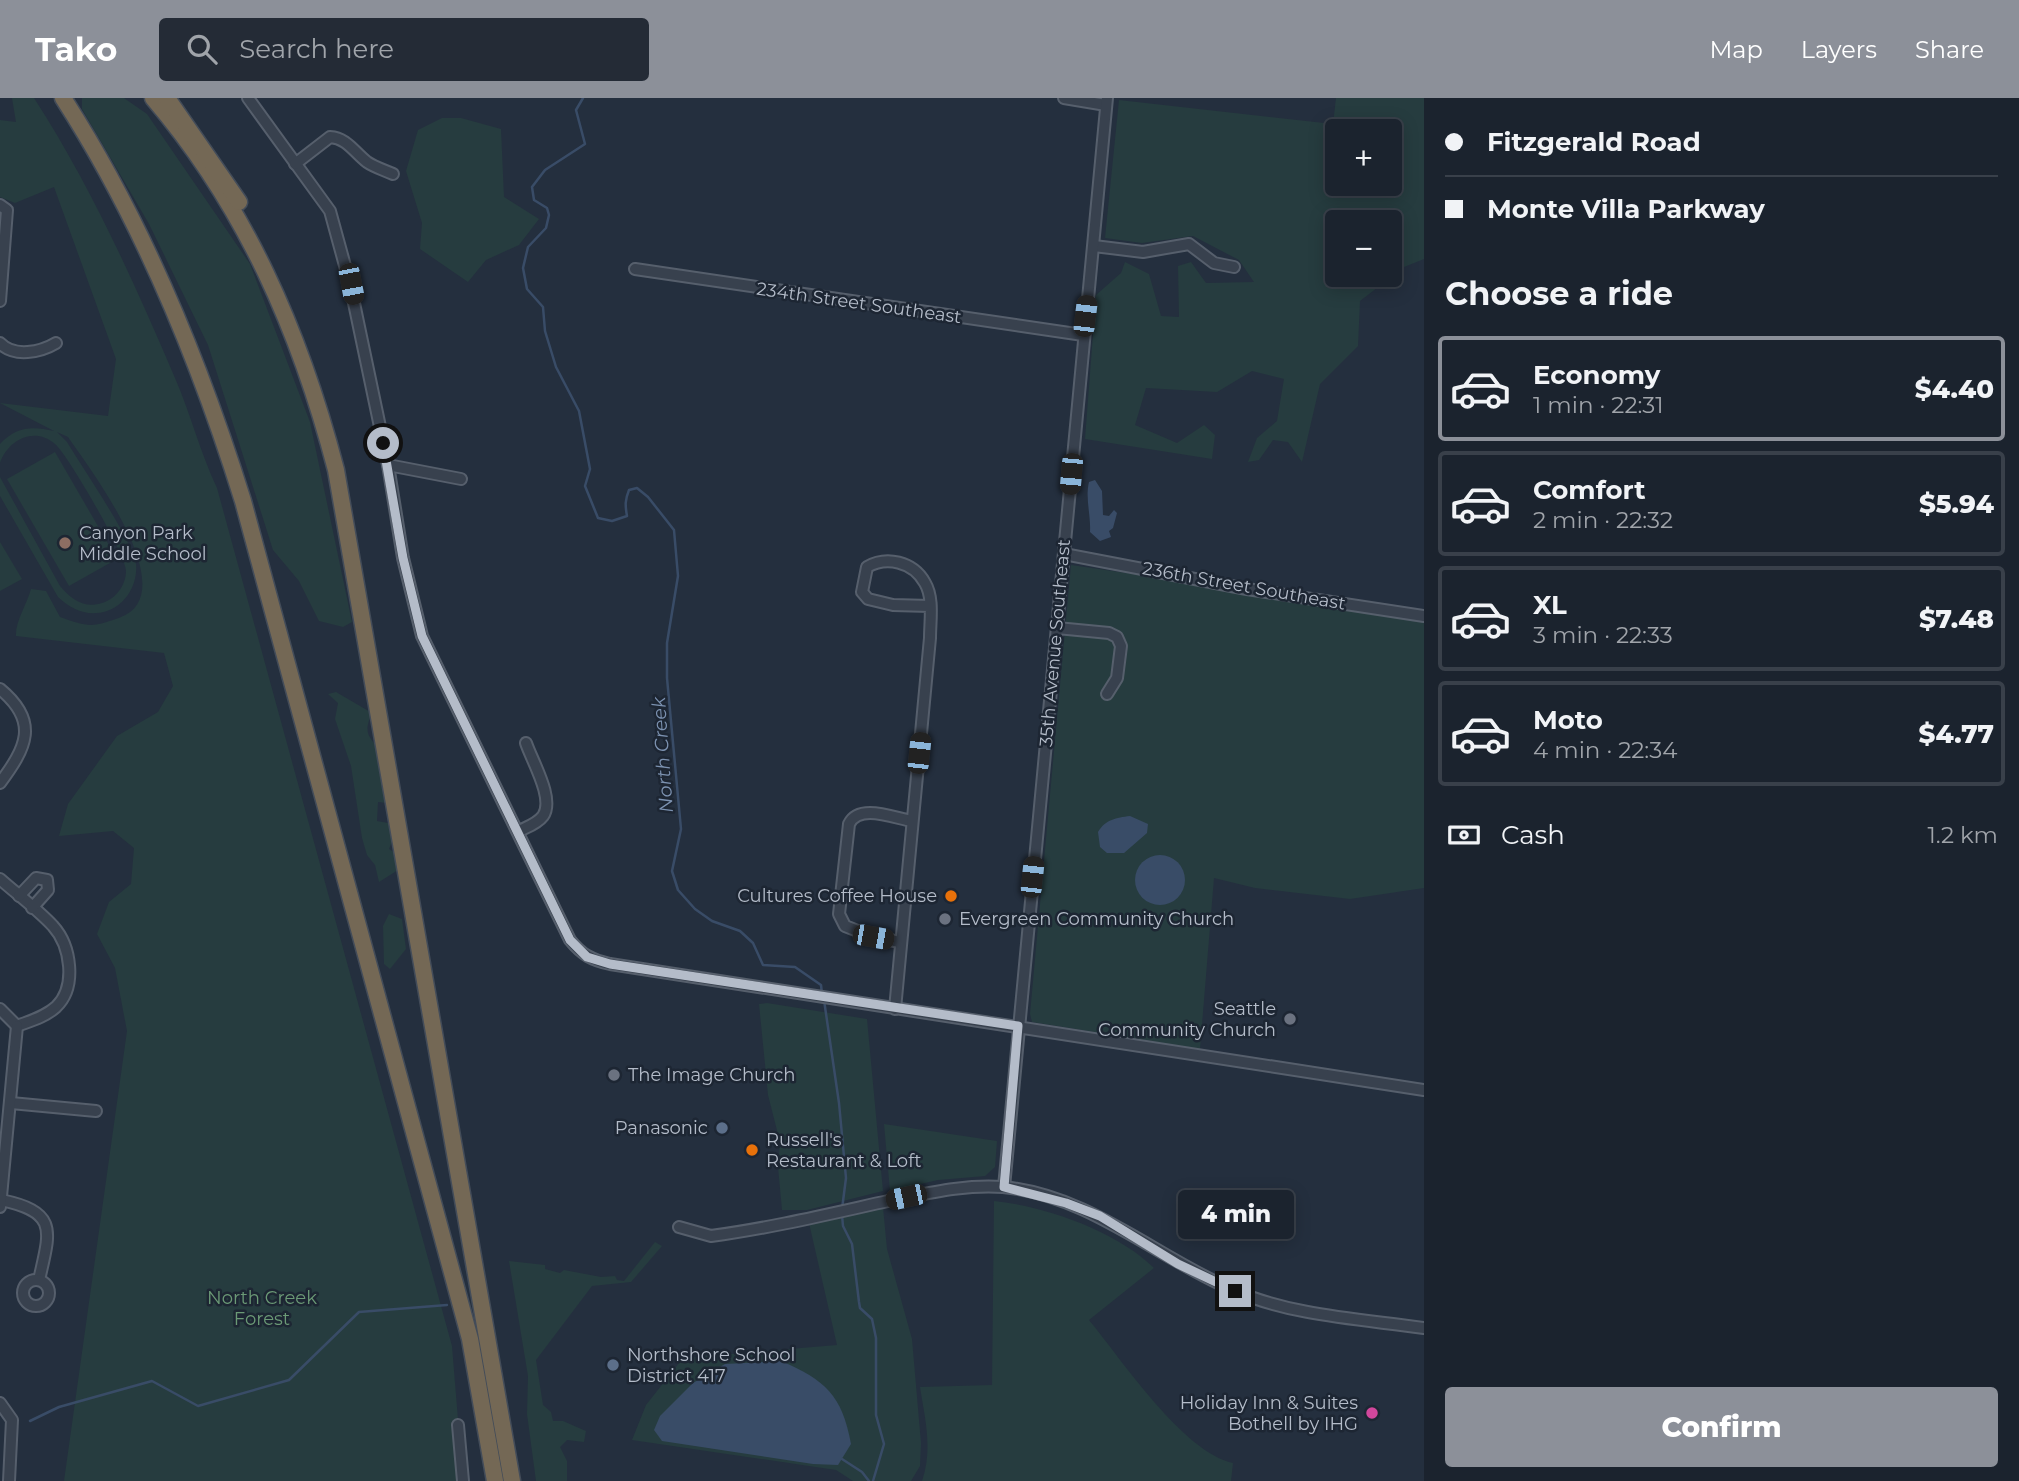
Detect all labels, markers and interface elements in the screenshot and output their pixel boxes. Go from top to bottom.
search box [159,18,649,81]
text: Tako [35,29,117,69]
icon: search [183,30,221,68]
text: Search here [239,33,394,65]
text: Map [1709,35,1763,64]
text: Layers [1801,35,1877,64]
text: Share [1915,35,1984,64]
map controls [1325,119,1402,287]
button: + [1325,119,1402,196]
text: Fitzgerald Road [1487,126,1701,158]
text: Monte Villa Parkway [1487,193,1765,225]
button: − [1325,210,1402,287]
car [337,261,366,307]
text: Choose a ride [1445,274,1673,313]
street label: 234th Street Southeast [755,278,963,328]
car [1073,294,1098,338]
icon: car [1449,357,1512,420]
text: Economy [1533,359,1660,391]
text: $4.40 [1915,373,1994,405]
text: 1 min · 22:31 [1533,391,1664,419]
route start [367,427,399,459]
car [1059,452,1084,496]
icon: car [1449,472,1512,535]
text: Comfort [1533,474,1645,506]
text: $5.94 [1919,488,1994,520]
text: 2 min · 22:32 [1533,506,1673,534]
place label: Canyon Park Middle School [79,522,207,565]
marker: Canyon Park Middle School [57,535,73,551]
street label: 35th Avenue Southeast [1035,538,1075,748]
street label: 236th Street Southeast [1141,557,1347,615]
icon: car [1449,587,1512,650]
text: XL [1533,589,1567,621]
text: $7.48 [1919,603,1994,635]
text: 3 min · 22:33 [1533,621,1673,649]
water label: North Creek [647,696,678,814]
icon: car [1449,702,1512,765]
text: Moto [1533,704,1603,736]
text: $4.77 [1918,718,1994,750]
car [907,731,932,775]
text: 4 min · 22:34 [1533,736,1677,764]
icon: cash [1445,816,1483,854]
text: Cash [1501,819,1565,851]
text: 1.2 km [1928,821,1998,849]
car [1020,855,1045,899]
place label: Cultures Coffee House [737,885,937,907]
marker: Cultures Coffee House [943,888,959,904]
place label: Evergreen Community Church [959,908,1234,930]
marker: Evergreen Community Church [937,911,953,927]
car [851,923,896,951]
place label: Seattle Community Church [1098,998,1276,1041]
marker: Seattle Community Church [1282,1011,1298,1027]
place label: The Image Church [628,1064,795,1086]
marker: The Image Church [606,1067,622,1083]
place label: Panasonic [615,1117,708,1139]
marker: Panasonic [714,1120,730,1136]
place label: Russell's Restaurant & Loft [766,1129,922,1172]
marker: Russell's Restaurant & Loft [744,1142,760,1158]
car [884,1182,929,1212]
callout: 4 min [1177,1190,1293,1238]
text: 4 min [1201,1200,1271,1228]
route end [1219,1275,1251,1307]
park label: North Creek Forest [207,1287,317,1330]
place label: Northshore School District 417 [627,1344,795,1387]
marker: Northshore School District 417 [605,1357,621,1373]
button: Confirm [1445,1387,1998,1467]
place label: Holiday Inn & Suites Bothell by IHG [1180,1392,1358,1435]
marker: Holiday Inn & Suites Bothell by IHG [1364,1405,1380,1421]

